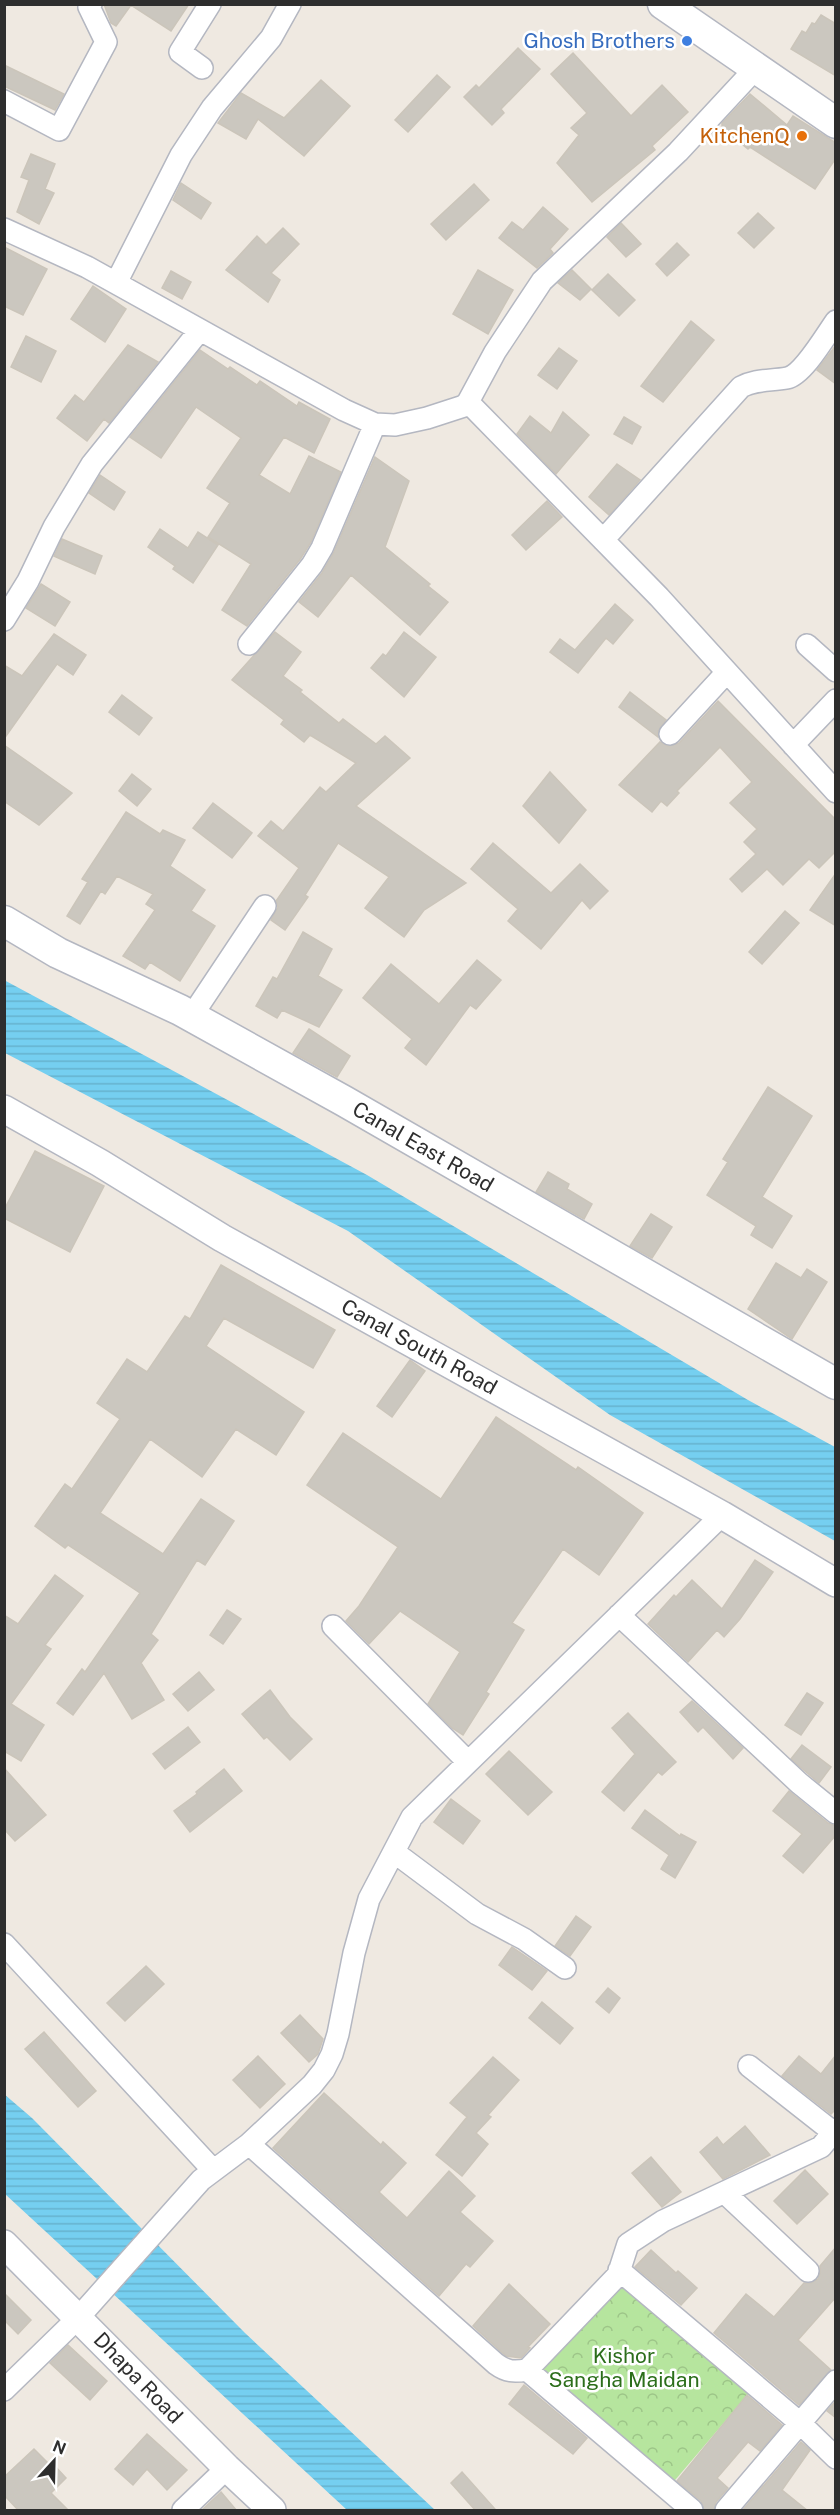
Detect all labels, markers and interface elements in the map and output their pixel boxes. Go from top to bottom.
place label: Ghosh Brothers [523,28,675,53]
marker: Ghosh Brothers [680,34,694,48]
place label: KitchenQ [700,123,790,148]
marker: KitchenQ [795,129,809,143]
street label: Canal East Road [348,1096,498,1197]
street label: Canal South Road [337,1293,502,1400]
street label: Dhapa Road [89,2327,188,2428]
park label: Kishor Sangha Maidan [548,2343,700,2392]
north arrow [24,2431,84,2491]
text: N [50,2436,69,2459]

